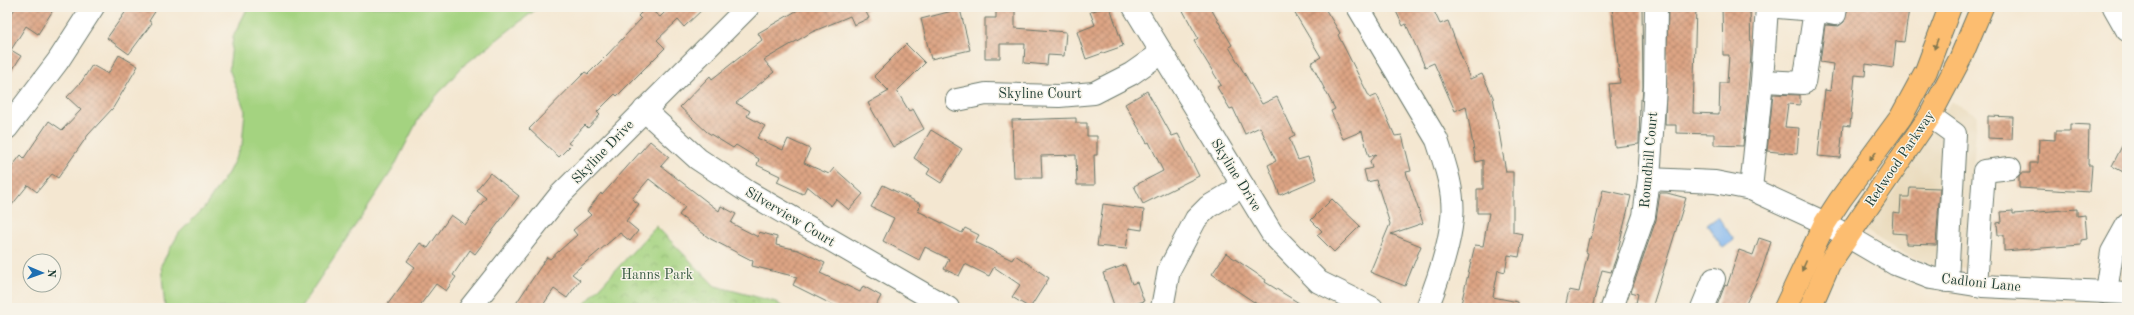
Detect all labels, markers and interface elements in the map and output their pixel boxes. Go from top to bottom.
one-way arrow [1933,38,1939,50]
street label: Skyline Court [998,87,1082,101]
street label: Redwood Parkway [1863,108,1938,210]
street label: Roundhill Court [1638,111,1660,209]
street label: Skyline Drive [569,117,637,187]
street label: Skyline Drive [1208,136,1264,214]
one-way arrow [1869,151,1877,161]
street label: Silverview Court [743,185,837,249]
north arrow [22,253,62,293]
one-way arrow [1801,260,1807,272]
park label: Hanns Park [621,268,693,282]
text: N [45,269,56,278]
street label: Cadloni Lane [1941,272,2021,294]

